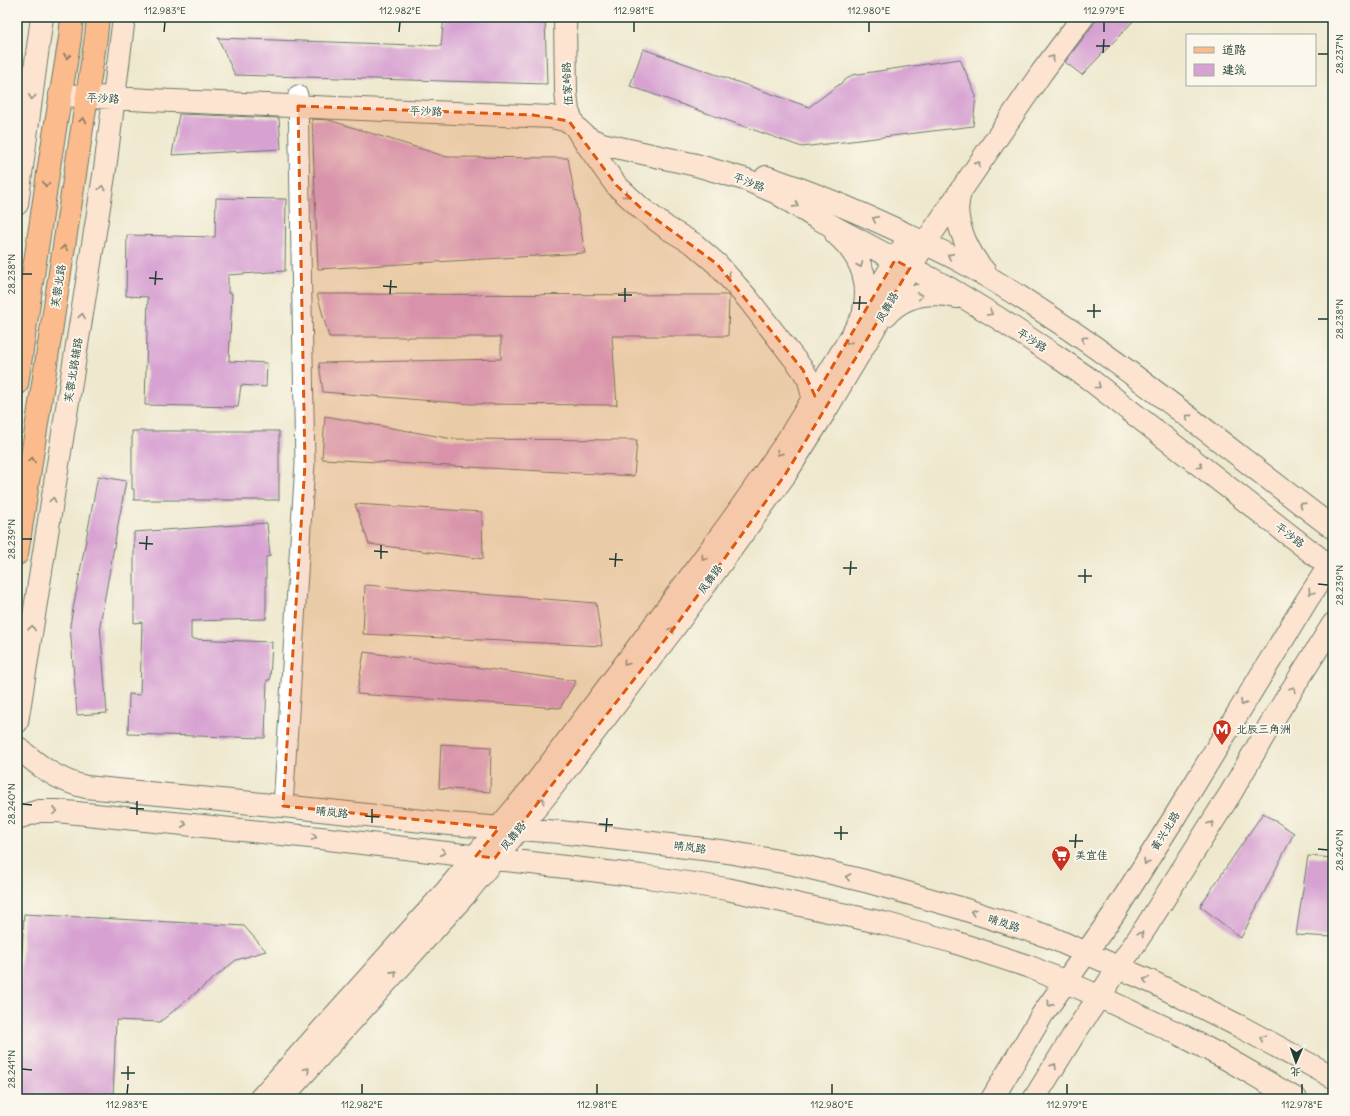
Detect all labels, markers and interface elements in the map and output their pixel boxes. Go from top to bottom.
text: 112.983°E [144,4,186,17]
text: 112.982°E [379,4,421,17]
text: 112.981°E [614,4,654,17]
text: 112.980°E [848,4,891,17]
text: 112.979°E [1083,4,1125,17]
legend [1186,34,1316,86]
text: 28.237°N [1333,34,1346,74]
text: 道路 [1222,42,1246,57]
one-way arrow [63,53,72,59]
one-way arrow [1048,55,1055,62]
street label: 伍家岭路 [559,62,575,106]
text: 建筑 [1222,62,1246,77]
street label: 平沙路 [86,90,120,106]
one-way arrow [28,94,37,100]
street label: 平沙路 [409,103,443,119]
one-way arrow [78,117,87,123]
one-way arrow [973,162,980,169]
street label: 平沙路 [731,170,767,194]
one-way arrow [42,181,51,187]
one-way arrow [97,185,106,191]
one-way arrow [621,190,629,198]
one-way arrow [792,201,799,208]
one-way arrow [871,216,878,224]
one-way arrow [59,245,68,252]
one-way arrow [946,253,954,260]
text: 28.238°N [5,254,18,294]
one-way arrow [855,261,863,268]
street label: 芙蓉北路 [48,263,68,309]
one-way arrow [723,271,730,278]
street label: 凤舞路 [873,289,901,325]
one-way arrow [917,292,923,301]
text: 28.238°N [1333,299,1346,339]
one-way arrow [986,309,993,316]
one-way arrow [77,313,86,319]
street label: 平沙路 [1014,325,1050,355]
street label: 芙蓉北路辅路 [61,336,85,404]
one-way arrow [1081,337,1088,344]
one-way arrow [845,338,852,345]
one-way arrow [1094,381,1101,388]
one-way arrow [1185,415,1192,422]
one-way arrow [777,448,784,455]
one-way arrow [27,457,36,463]
one-way arrow [1196,461,1203,468]
one-way arrow [48,497,57,503]
one-way arrow [1299,503,1306,510]
text: 28.239°N [5,519,18,559]
street label: 平沙路 [1273,519,1307,551]
one-way arrow [701,554,708,561]
street label: 凤舞路 [695,562,725,596]
text: 28.239°N [1333,565,1346,605]
one-way arrow [1309,588,1316,595]
one-way arrow [27,625,36,631]
one-way arrow [667,627,674,634]
one-way arrow [624,658,631,665]
one-way arrow [1288,686,1295,693]
one-way arrow [1241,699,1248,706]
metro station icon: 北辰三角洲 [1211,718,1233,746]
place label: 北辰三角洲 [1236,722,1291,736]
text: 28.240°N [5,783,18,825]
one-way arrow [538,797,545,805]
street label: 晴岚路 [315,803,349,821]
one-way arrow [52,807,58,815]
street label: 黄兴北路 [1147,809,1183,853]
one-way arrow [181,819,187,828]
street label: 凤舞路 [497,819,529,853]
one-way arrow [1206,821,1213,828]
text: 28.240°N [1333,829,1346,871]
one-way arrow [310,832,317,841]
street label: 晴岚路 [673,838,707,856]
supermarket icon: 美宜佳 [1050,844,1072,872]
one-way arrow [440,847,446,856]
place label: 美宜佳 [1075,848,1108,862]
one-way arrow [1143,858,1151,865]
one-way arrow [844,873,851,881]
one-way arrow [969,908,976,917]
street label: 晴岚路 [986,911,1022,935]
one-way arrow [1136,931,1144,938]
one-way arrow [389,970,397,978]
one-way arrow [1142,976,1149,984]
one-way arrow [1048,1000,1055,1007]
one-way arrow [1259,1036,1266,1043]
north arrow [1276,1042,1316,1082]
text: 28.241°N [5,1050,18,1088]
one-way arrow [1050,1063,1057,1070]
text: 北 [1290,1065,1301,1079]
one-way arrow [302,1067,310,1075]
text: 112.983°E [106,1098,148,1111]
text: 112.982°E [341,1098,383,1111]
text: 112.981°E [577,1098,617,1111]
text: 112.980°E [811,1098,854,1111]
text: 112.979°E [1046,1098,1088,1111]
text: 112.978°E [1281,1098,1323,1111]

